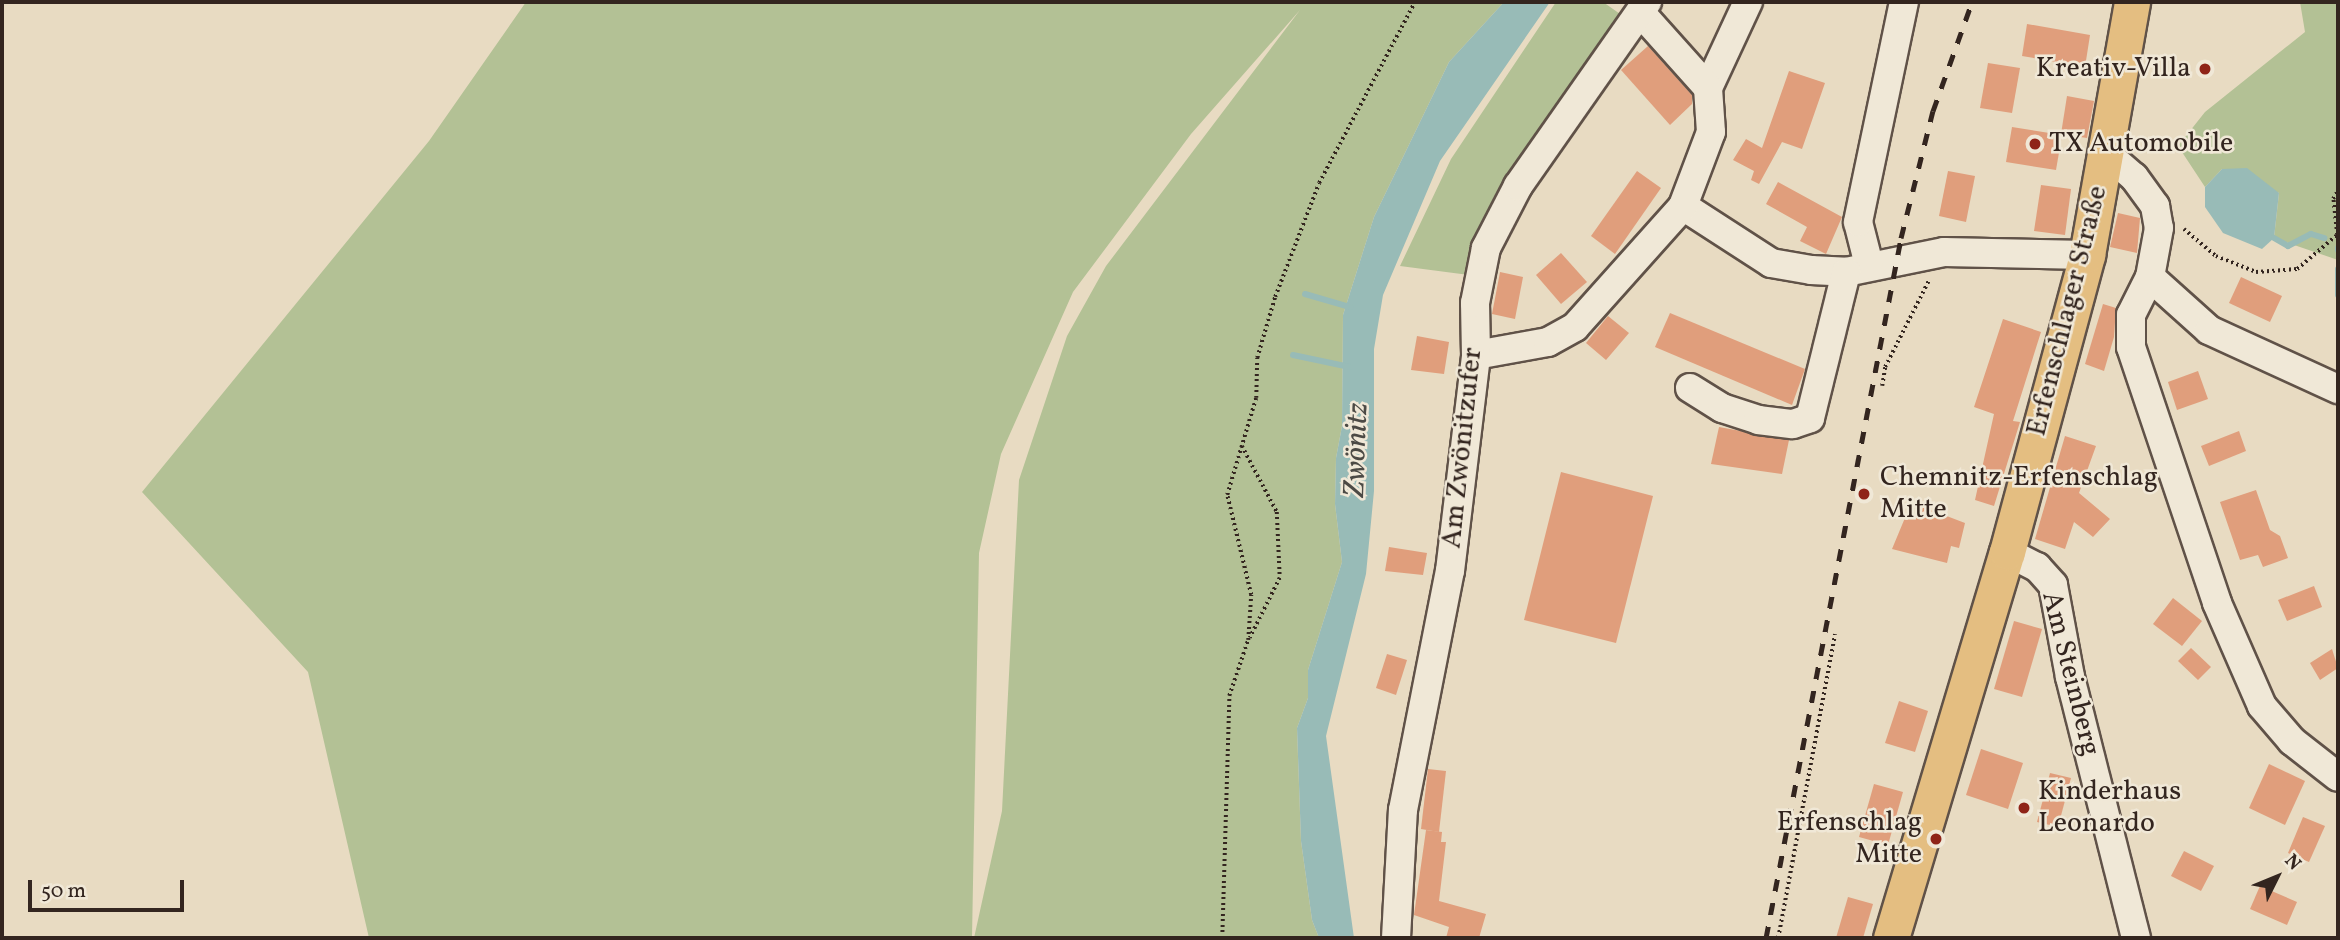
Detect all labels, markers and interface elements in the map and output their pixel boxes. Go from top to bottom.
place label: Kreativ-Villa [2036,52,2191,86]
marker: Kreativ-Villa [2197,61,2213,77]
place label: TX Automobile [2049,127,2233,161]
marker: TX Automobile [2027,136,2043,152]
street label: Erfenschlager Straße [2021,182,2115,440]
street label: Am Zwönitzufer [1436,346,1490,550]
water label: Zwönitz [1337,402,1377,498]
place label: Chemnitz-Erfenschlag Mitte [1880,461,2158,527]
marker: Chemnitz-Erfenschlag Mitte [1854,484,1874,504]
street label: Am Steinberg [2033,588,2107,760]
place label: Kinderhaus Leonardo [2038,775,2181,841]
marker: Kinderhaus Leonardo [2016,800,2032,816]
place label: Erfenschlag Mitte [1777,806,1922,872]
marker: Erfenschlag Mitte [1928,831,1944,847]
north arrow [2242,842,2312,912]
text: N [2278,849,2307,877]
scale bar [32,866,187,910]
text: 50 m [41,877,86,906]

